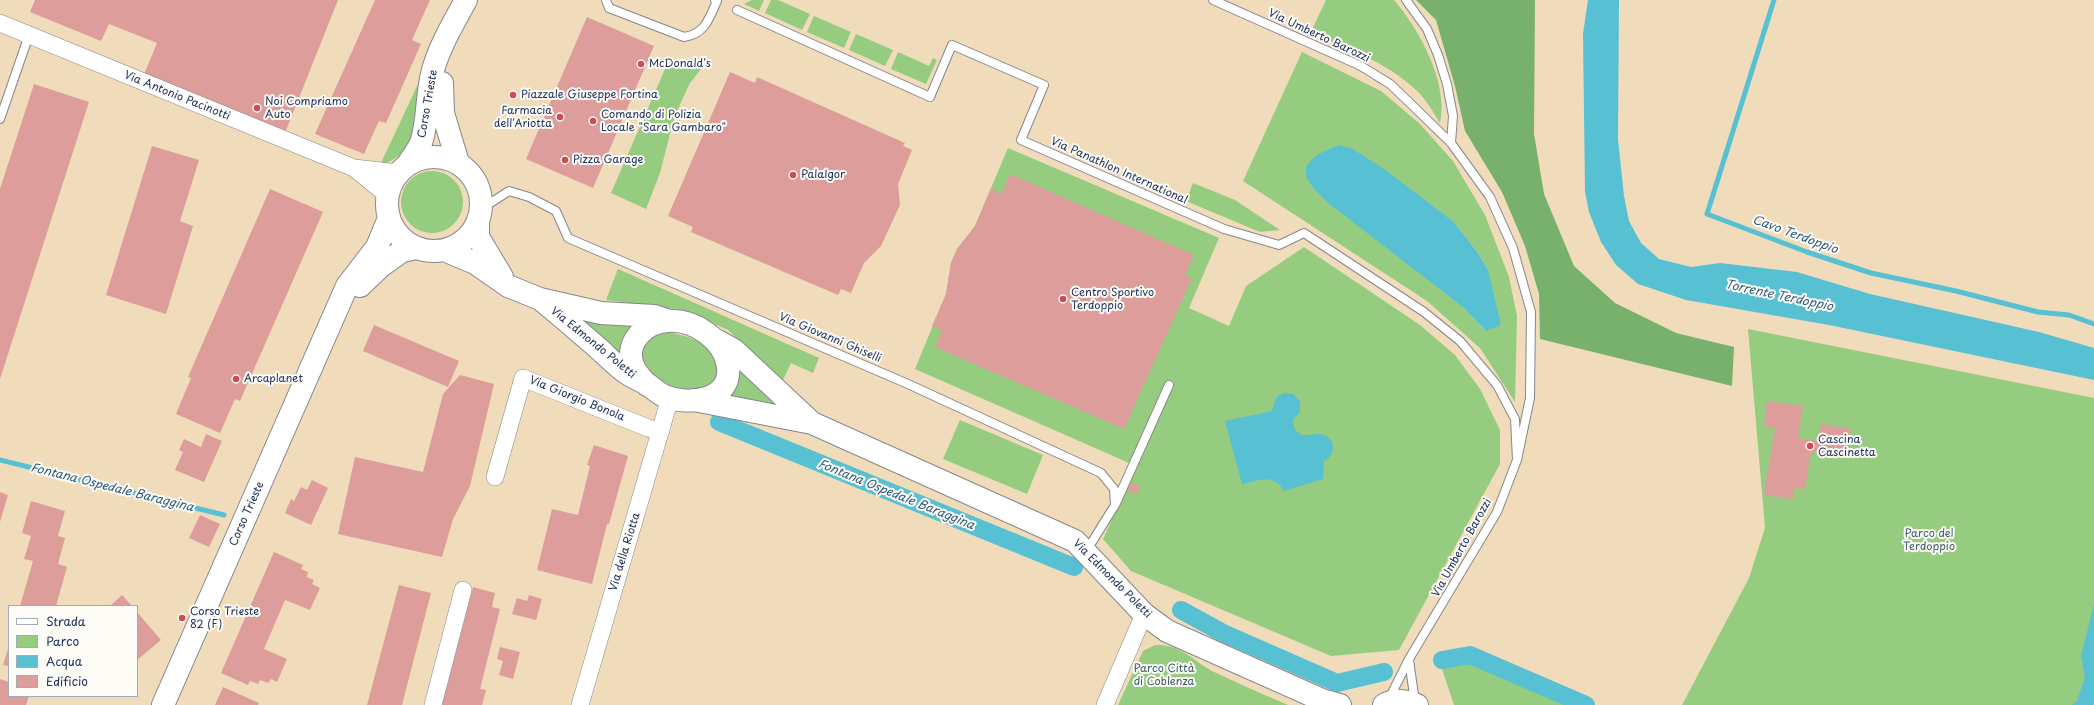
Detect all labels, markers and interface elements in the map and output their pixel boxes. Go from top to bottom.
street label: Via Umberto Barozzi [1266,7,1372,65]
place label: McDonald's [649,57,711,71]
marker: McDonald's [636,59,646,69]
street label: Via Antonio Pacinotti [122,69,232,123]
street label: Corso Trieste [415,69,441,139]
place label: Piazzale Giuseppe Fortina [521,88,658,102]
marker: Piazzale Giuseppe Fortina [508,90,518,100]
place label: Noi Compriamo Auto [265,95,348,121]
marker: Noi Compriamo Auto [252,103,262,113]
place label: Farmacia dell'Ariotta [494,104,552,130]
place label: Comando di Polizia Locale "Sara Gambaro" [601,108,726,134]
marker: Farmacia dell'Ariotta [555,112,565,122]
marker: Comando di Polizia Locale "Sara Gambaro" [588,116,598,126]
street label: Via Panathlon International [1049,135,1189,207]
place label: Pizza Garage [573,153,643,167]
marker: Pizza Garage [560,155,570,165]
place label: PalaIgor [801,168,845,182]
marker: PalaIgor [788,170,798,180]
water label: Cavo Terdoppio [1750,213,1840,257]
water label: Torrente Terdoppio [1724,278,1834,314]
place label: Centro Sportivo Terdoppio [1071,286,1154,312]
marker: Centro Sportivo Terdoppio [1058,294,1068,304]
street label: Via Edmondo Poletti [548,305,638,381]
street label: Via Giovanni Ghiselli [777,310,883,366]
place label: Arcaplanet [244,372,303,386]
marker: Arcaplanet [231,374,241,384]
street label: Via Giorgio Bonola [527,374,627,424]
place label: Cascina Cascinetta [1818,433,1876,459]
marker: Cascina Cascinetta [1805,441,1815,451]
water label: Fontana Ospedale Baraggina [816,457,976,533]
water label: Fontana Ospedale Baraggina [29,461,195,515]
street label: Corso Trieste [227,480,267,548]
street label: Via Umberto Barozzi [1429,496,1495,600]
street label: Via della Riotta [607,511,643,593]
park label: Parco del Terdoppio [1903,527,1955,553]
street label: Via Edmondo Poletti [1070,537,1154,621]
legend [8,605,138,697]
place label: Corso Trieste 82 (F) [190,605,259,631]
text: Strada [46,612,85,630]
marker: Corso Trieste 82 (F) [177,613,187,623]
text: Parco [46,632,79,650]
text: Acqua [46,652,82,670]
park label: Parco Città di Coblenza [1133,662,1195,688]
text: Edificio [46,672,88,690]

